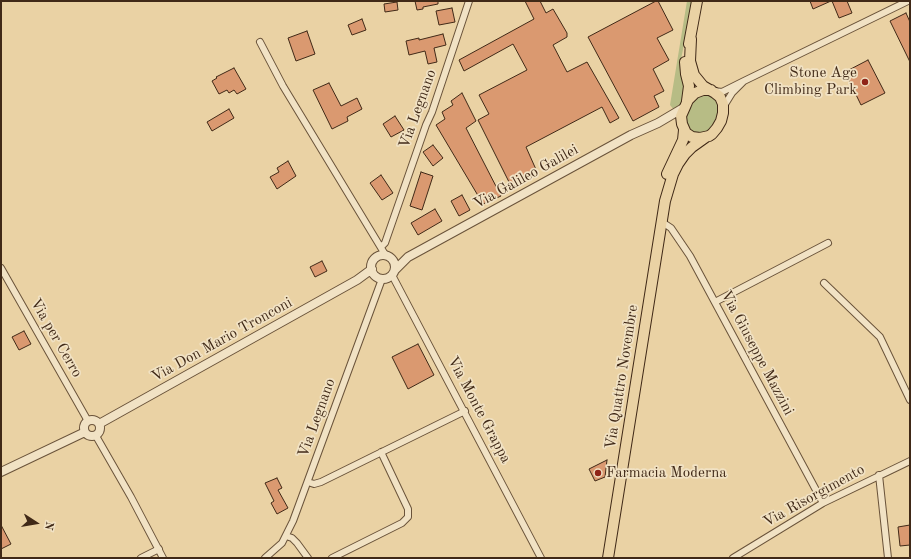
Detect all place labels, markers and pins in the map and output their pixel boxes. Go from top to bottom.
place label: Stone Age Climbing Park [764,64,857,99]
marker: Stone Age Climbing Park [860,77,870,87]
place label: Farmacia Moderna [606,464,727,482]
marker: Farmacia Moderna [593,468,603,478]

